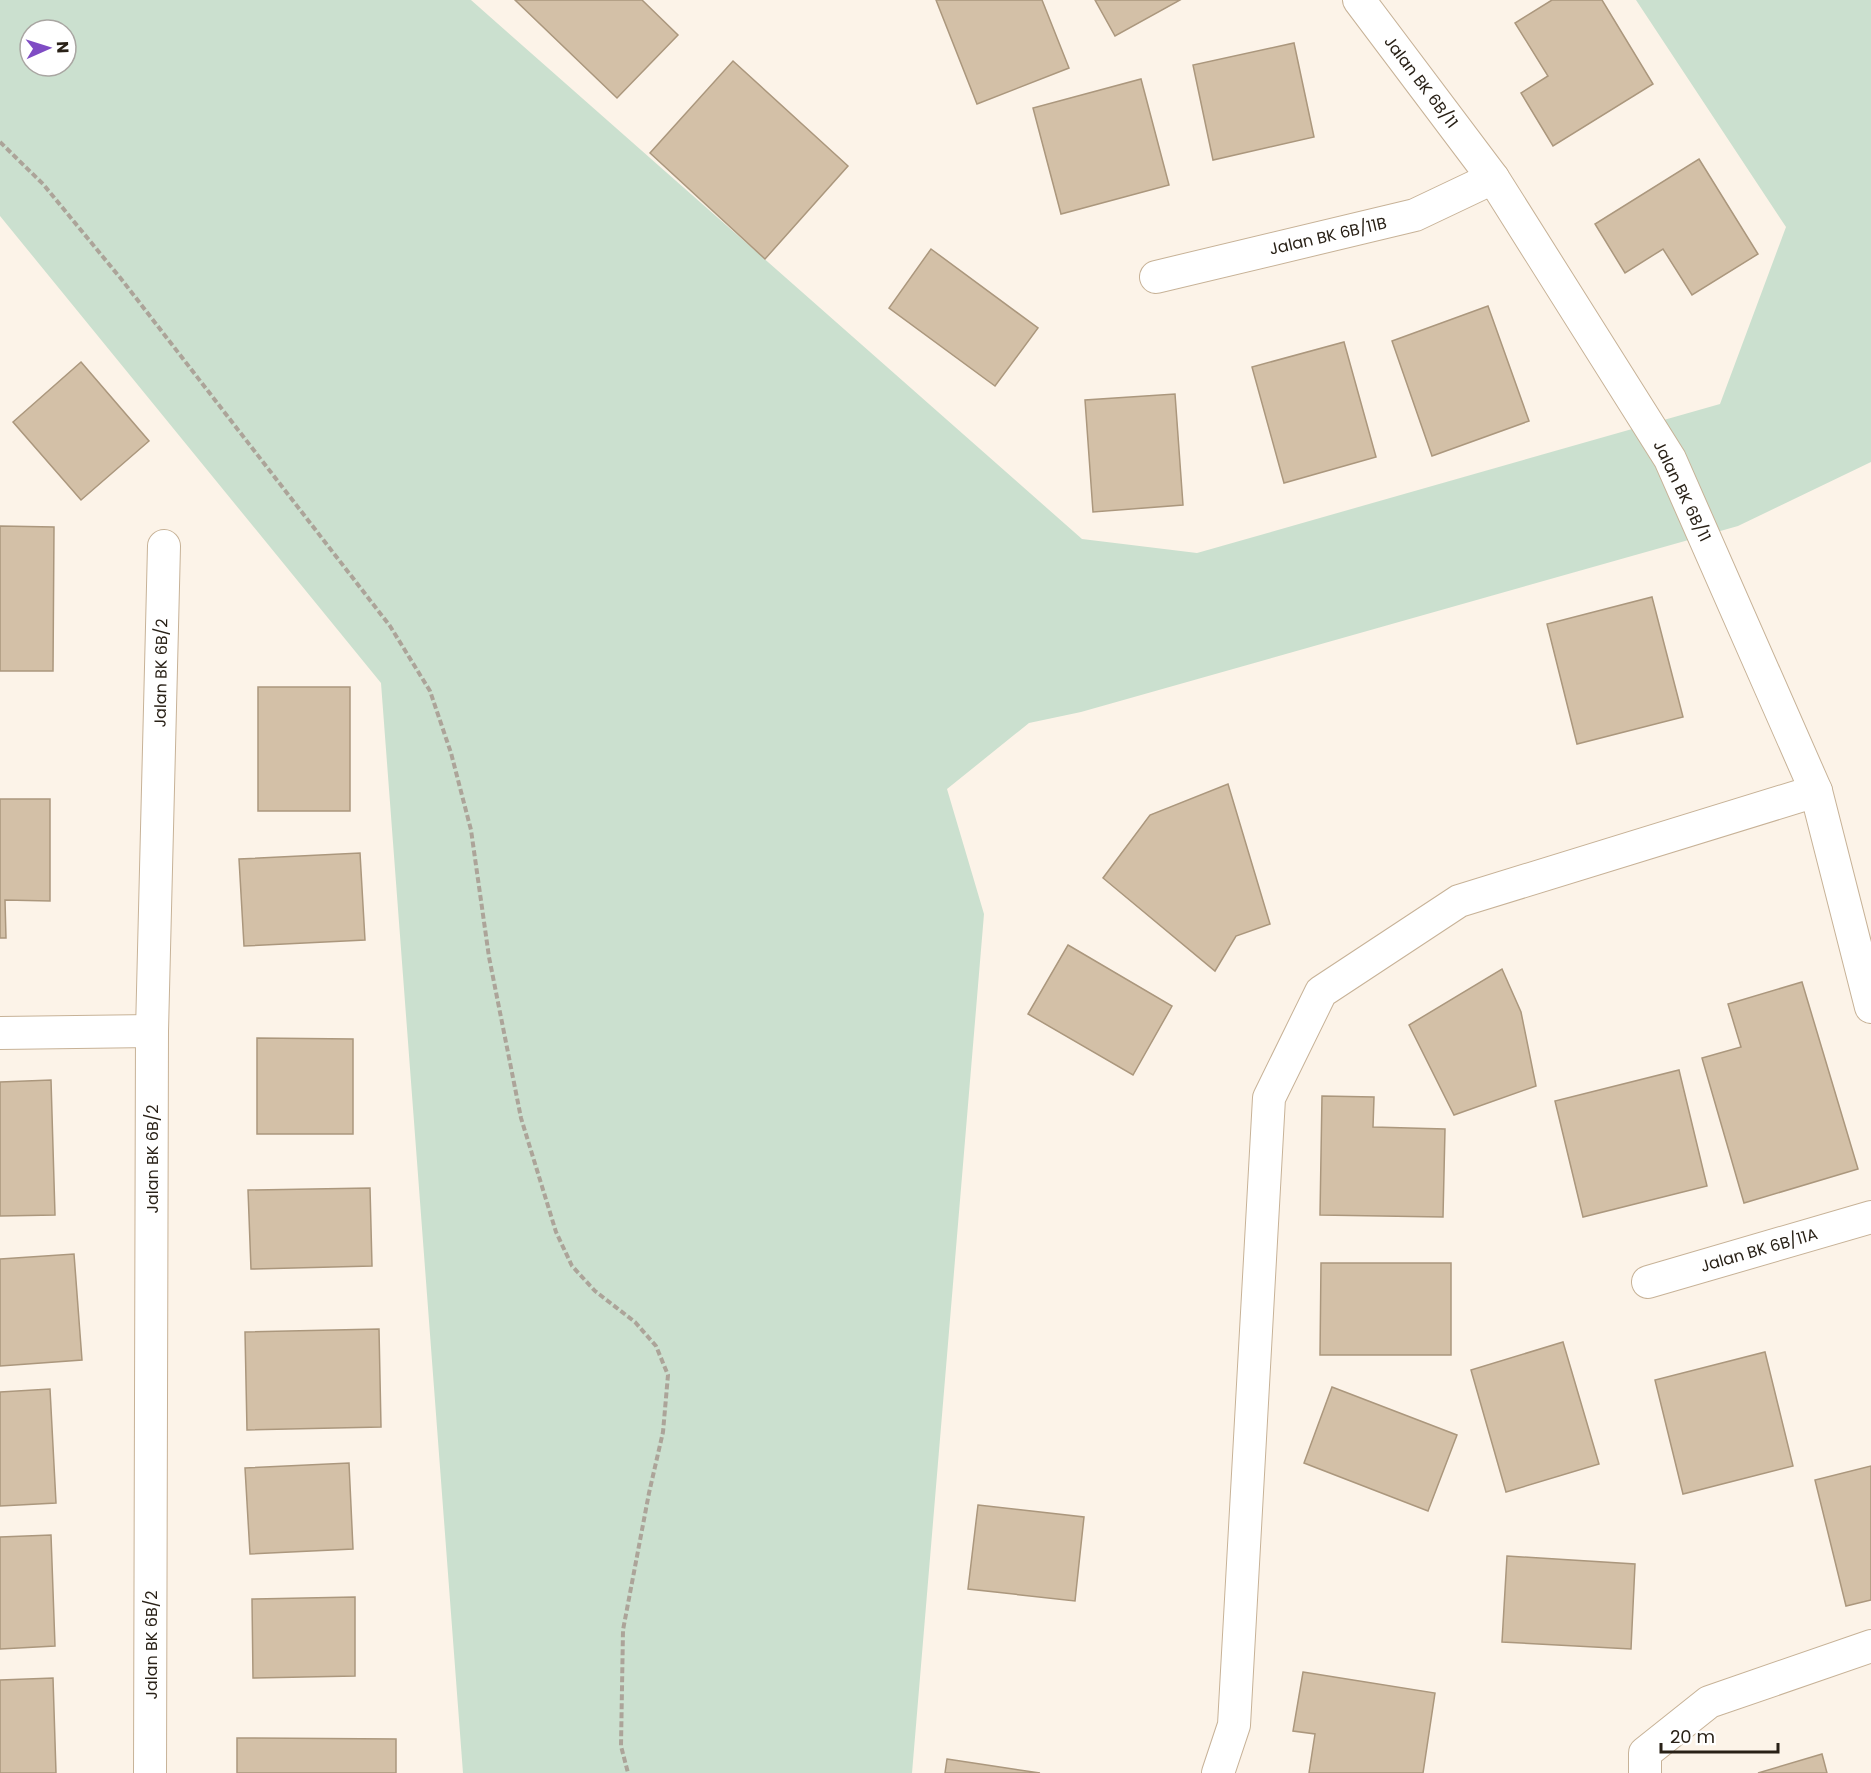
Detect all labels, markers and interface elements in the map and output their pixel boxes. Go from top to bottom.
north arrow [18,18,78,78]
street label: Jalan BK 6B/11 [1379,31,1463,133]
text: N [51,41,74,54]
street label: Jalan BK 6B/11B [1267,211,1389,261]
street label: Jalan BK 6B/11 [1648,436,1716,546]
street label: Jalan BK 6B/2 [149,618,173,728]
street label: Jalan BK 6B/2 [141,1104,164,1214]
street label: Jalan BK 6B/11A [1698,1222,1820,1278]
street label: Jalan BK 6B/2 [140,1590,163,1700]
scale bar [1661,1716,1778,1754]
text: 20 m [1670,1724,1715,1749]

